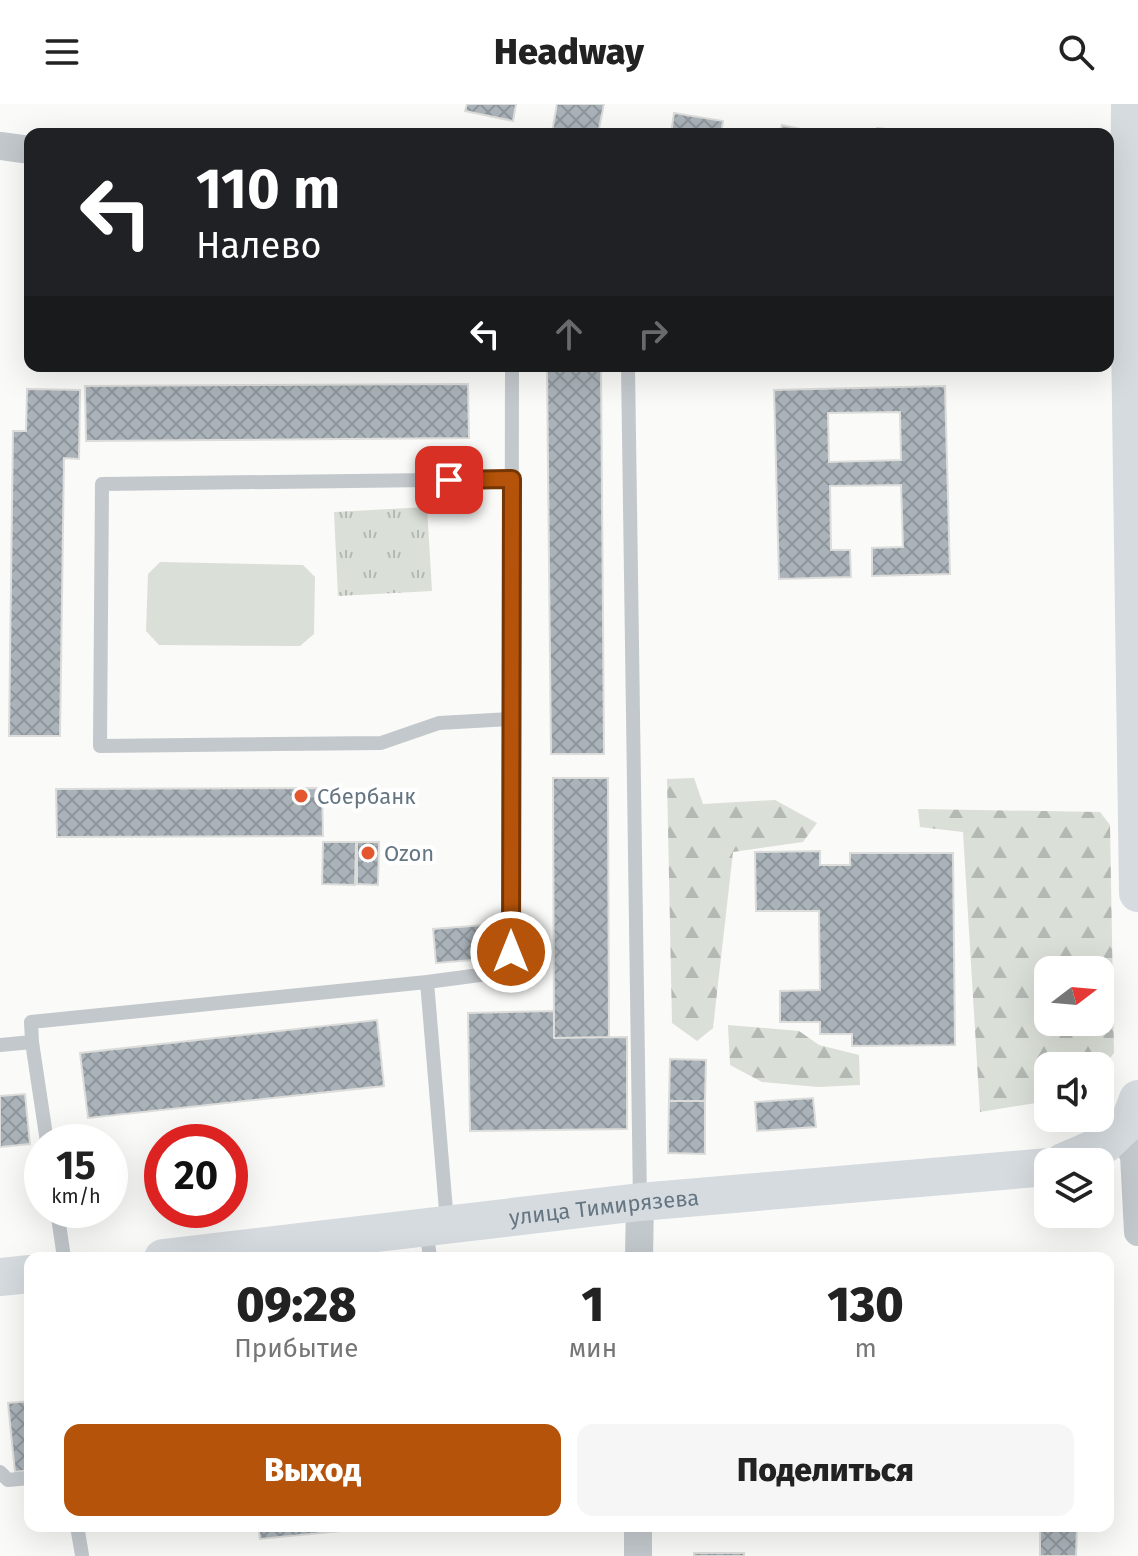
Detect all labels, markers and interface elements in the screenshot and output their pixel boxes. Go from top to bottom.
icon: menu [40,30,84,74]
text: Headway [494,30,644,74]
icon: search [1054,30,1098,74]
text: 110 m [196,156,340,223]
icon: left [64,160,168,264]
text: Налево [196,224,322,268]
icon: left [463,312,507,356]
icon: ahead [547,312,591,356]
icon: right [631,312,675,356]
pin [415,446,483,514]
icon: arrive [427,458,471,502]
place label: Сбербанк [317,783,416,810]
marker: Сбербанк [292,787,310,805]
place label: Ozon [384,840,434,867]
marker: Ozon [359,844,377,862]
position arrow [469,910,553,994]
north arrow [1034,956,1114,1036]
map controls [1034,956,1114,1228]
button: sound [1034,1052,1114,1132]
speed limit sign: 20 [144,1124,248,1228]
text: 15 [56,1142,96,1190]
button: layers [1034,1148,1114,1228]
text: km/h [51,1184,101,1208]
street label: улица Тимирязева [508,1184,700,1231]
text: 09:28 [236,1276,357,1334]
text: 1 [582,1276,604,1334]
text: 130 [827,1276,904,1334]
text: Прибытие [234,1333,358,1364]
text: мин [569,1333,617,1364]
text: m [854,1333,877,1364]
button: Выход [64,1424,561,1516]
button: Поделиться [577,1424,1074,1516]

